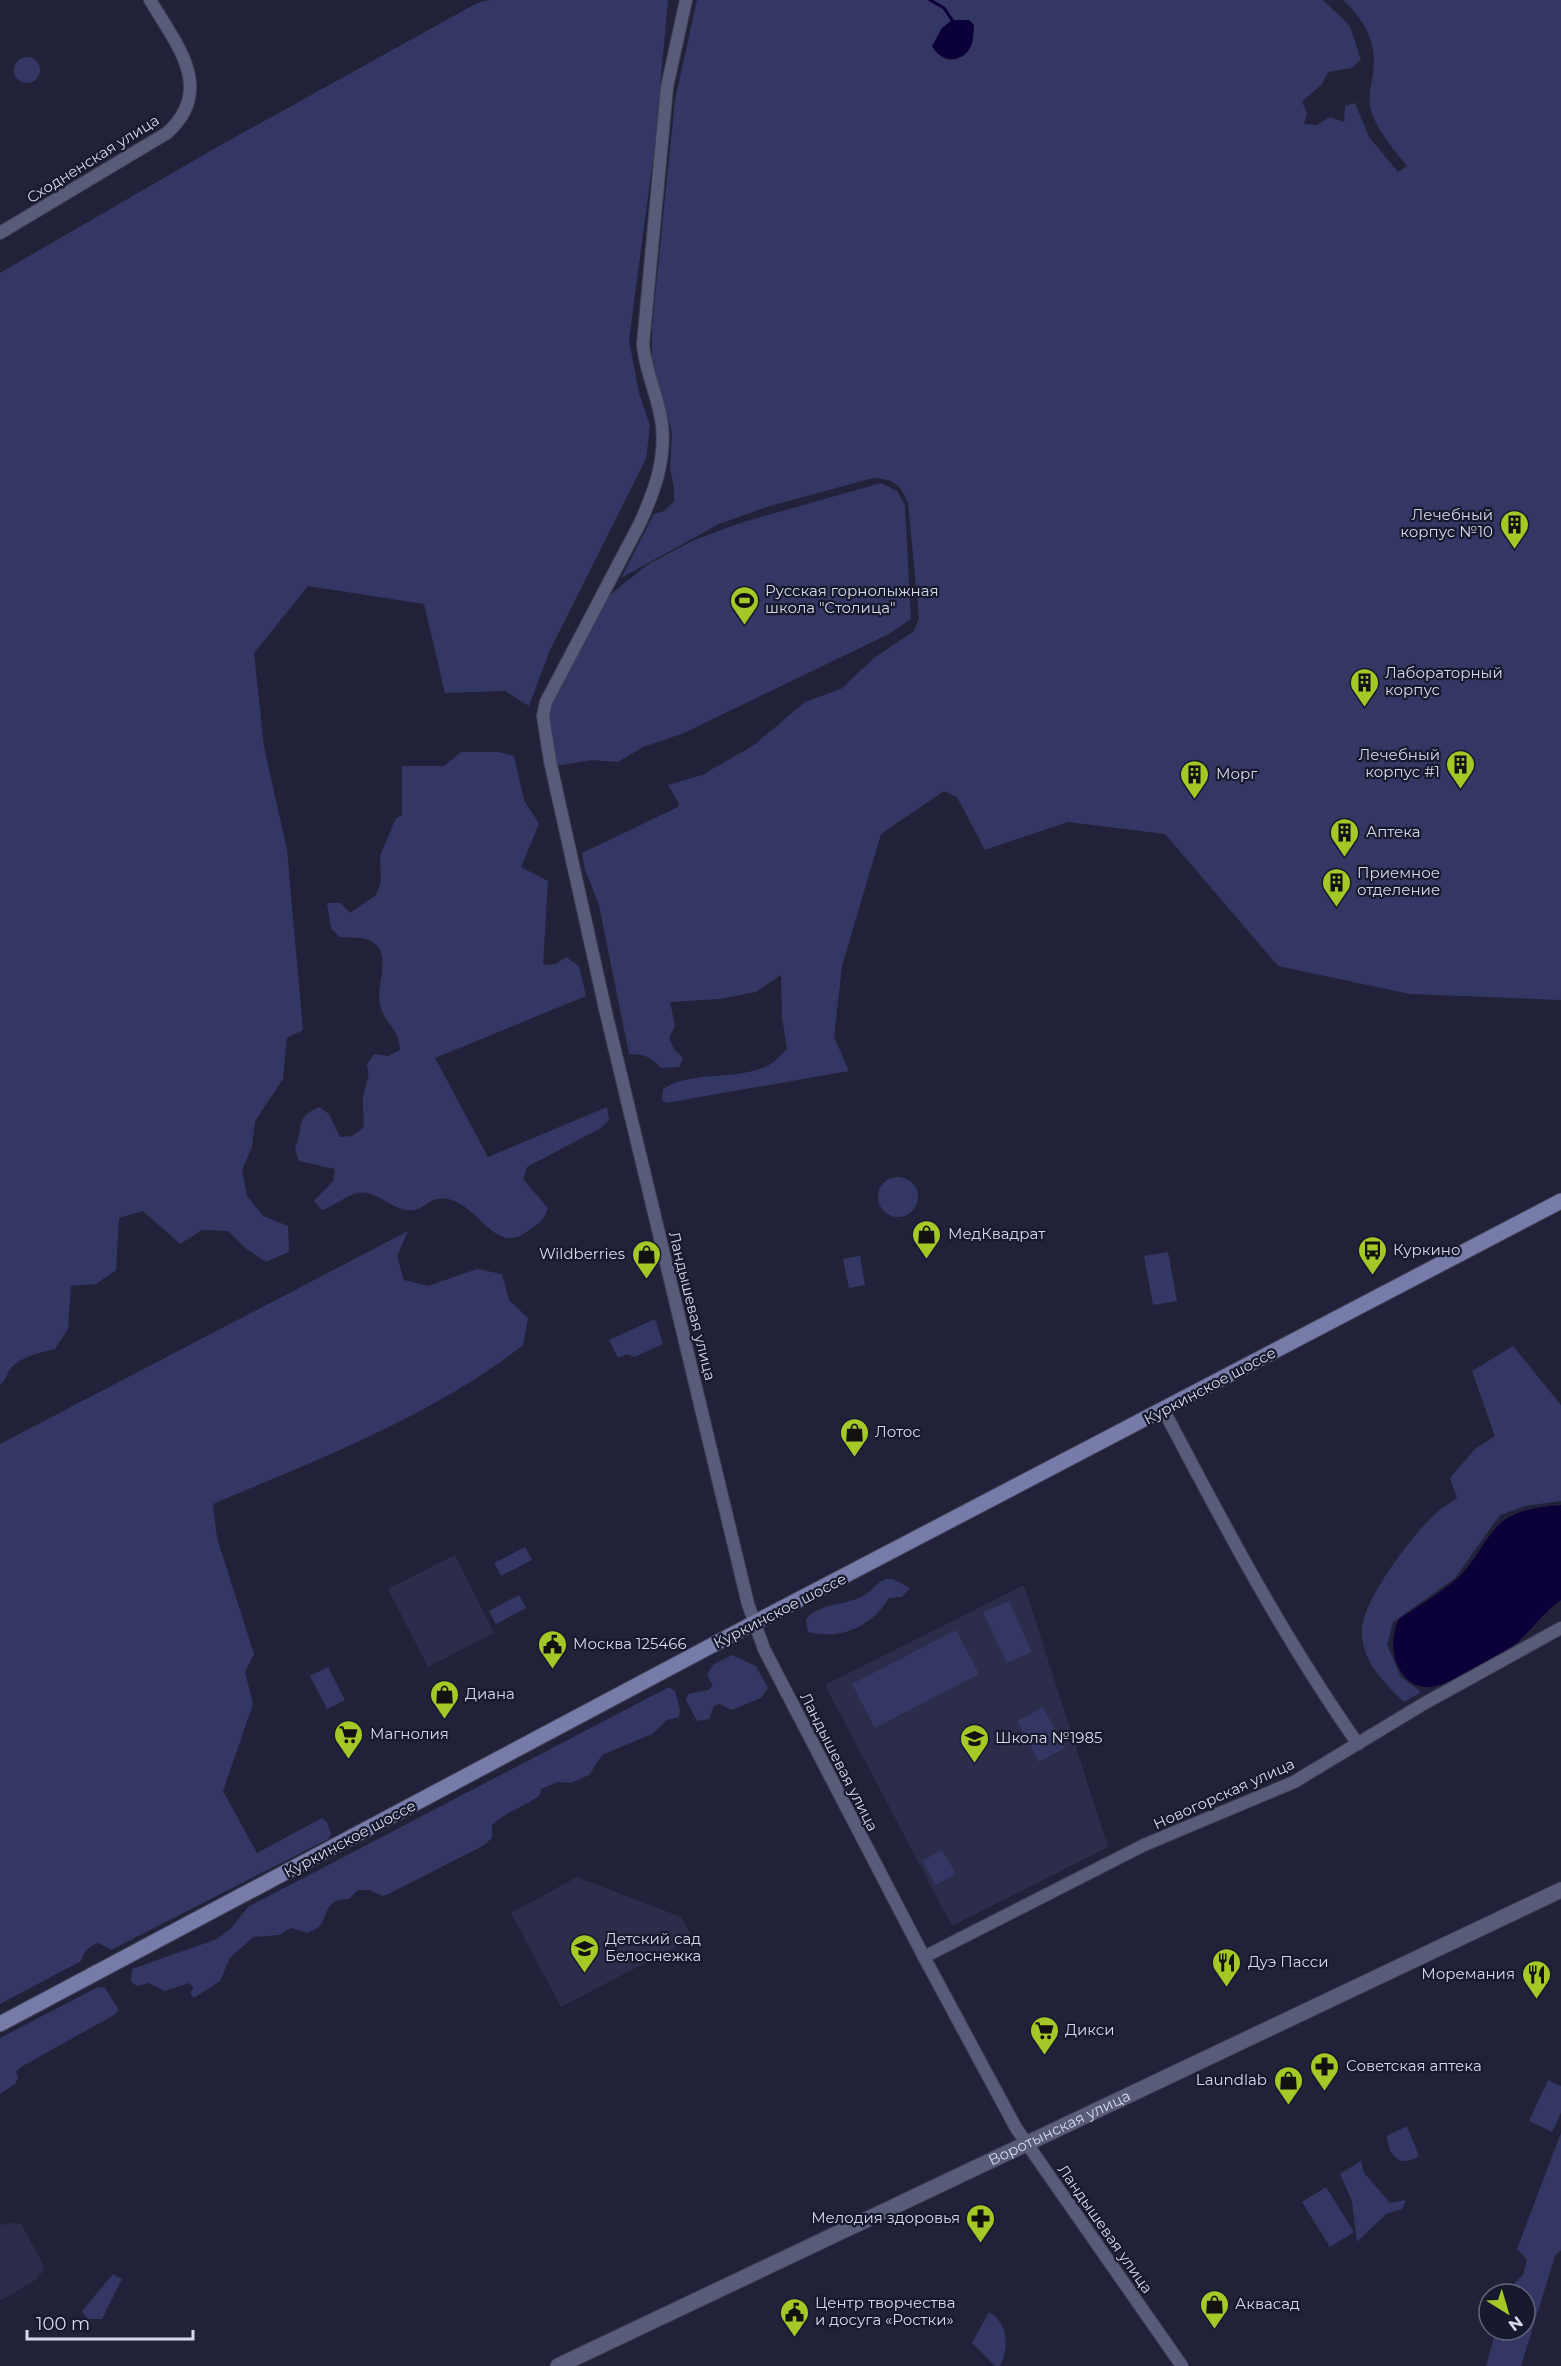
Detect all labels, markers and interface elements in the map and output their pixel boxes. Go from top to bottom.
street label: Сходненская улица [23,110,162,207]
place label: Лечебный корпус №10 [1400,505,1493,541]
building icon: Лечебный корпус №10 [1498,508,1530,550]
place label: Русская горнолыжная школа "Столица" [765,581,939,617]
sports icon: Русская горнолыжная школа "Столица" [728,584,760,626]
place label: Лабораторный корпус [1385,663,1503,699]
building icon: Лабораторный корпус [1348,666,1380,708]
place label: Лечебный корпус #1 [1359,745,1440,781]
building icon: Лечебный корпус #1 [1445,748,1477,790]
building icon: Морг [1179,758,1211,800]
place label: Морг [1216,764,1258,783]
building icon: Аптека [1329,816,1361,858]
place label: Аптека [1366,822,1421,841]
place label: Приемное отделение [1357,863,1440,899]
building icon: Приемное отделение [1320,866,1352,908]
shop icon: МедКвадрат [911,1218,943,1260]
place label: МедКвадрат [948,1224,1046,1243]
street label: Ландышевая улица [665,1229,720,1382]
bus stop icon: Куркино [1356,1234,1388,1276]
shop icon: Wildberries [630,1238,662,1280]
place label: Куркино [1393,1240,1461,1259]
place label: Wildberries [539,1244,625,1263]
street label: Куркинское шоссе [1140,1343,1279,1428]
shop icon: Лотос [838,1416,870,1458]
place label: Лотос [875,1422,921,1441]
street label: Куркинское шоссе [710,1569,850,1652]
public building icon: Москва 125466 [536,1628,568,1670]
place label: Москва 125466 [573,1634,687,1653]
shop icon: Диана [428,1678,460,1720]
place label: Диана [465,1684,515,1703]
street label: Ландышевая улица [796,1689,883,1834]
supermarket icon: Магнолия [333,1718,365,1760]
school or university icon: Школа №1985 [958,1722,990,1764]
place label: Магнолия [370,1724,449,1743]
place label: Школа №1985 [995,1728,1103,1747]
street label: Новогорская улица [1150,1754,1297,1833]
street label: Куркинское шоссе [280,1796,419,1881]
place label: Детский сад Белоснежка [605,1929,701,1965]
school or university icon: Детский сад Белоснежка [568,1932,600,1974]
restaurant icon: Дуэ Пасси [1211,1946,1243,1988]
place label: Дуэ Пасси [1248,1952,1328,1971]
restaurant icon: Моремания [1520,1958,1552,2000]
place label: Моремания [1421,1964,1515,1983]
supermarket icon: Дикси [1028,2014,1060,2056]
place label: Дикси [1065,2020,1114,2039]
pharmacy icon: Советская аптека [1309,2050,1341,2092]
place label: Советская аптека [1346,2056,1482,2075]
shop icon: Laundlab [1272,2064,1304,2106]
place label: Laundlab [1196,2070,1267,2089]
street label: Воротынская улица [985,2086,1133,2169]
street label: Ландышевая улица [1054,2161,1157,2297]
pharmacy icon: Мелодия здоровья [965,2202,997,2244]
place label: Мелодия здоровья [811,2208,960,2227]
north arrow [1477,2282,1537,2342]
shop icon: Аквасад [1198,2288,1230,2330]
place label: Центр творчества и досуга «Ростки» [815,2293,955,2329]
place label: Аквасад [1235,2294,1300,2313]
public building icon: Центр творчества и досуга «Ростки» [778,2296,810,2338]
scale bar [27,2303,194,2341]
text: N [1505,2312,1527,2335]
text: 100 m [36,2313,90,2335]

